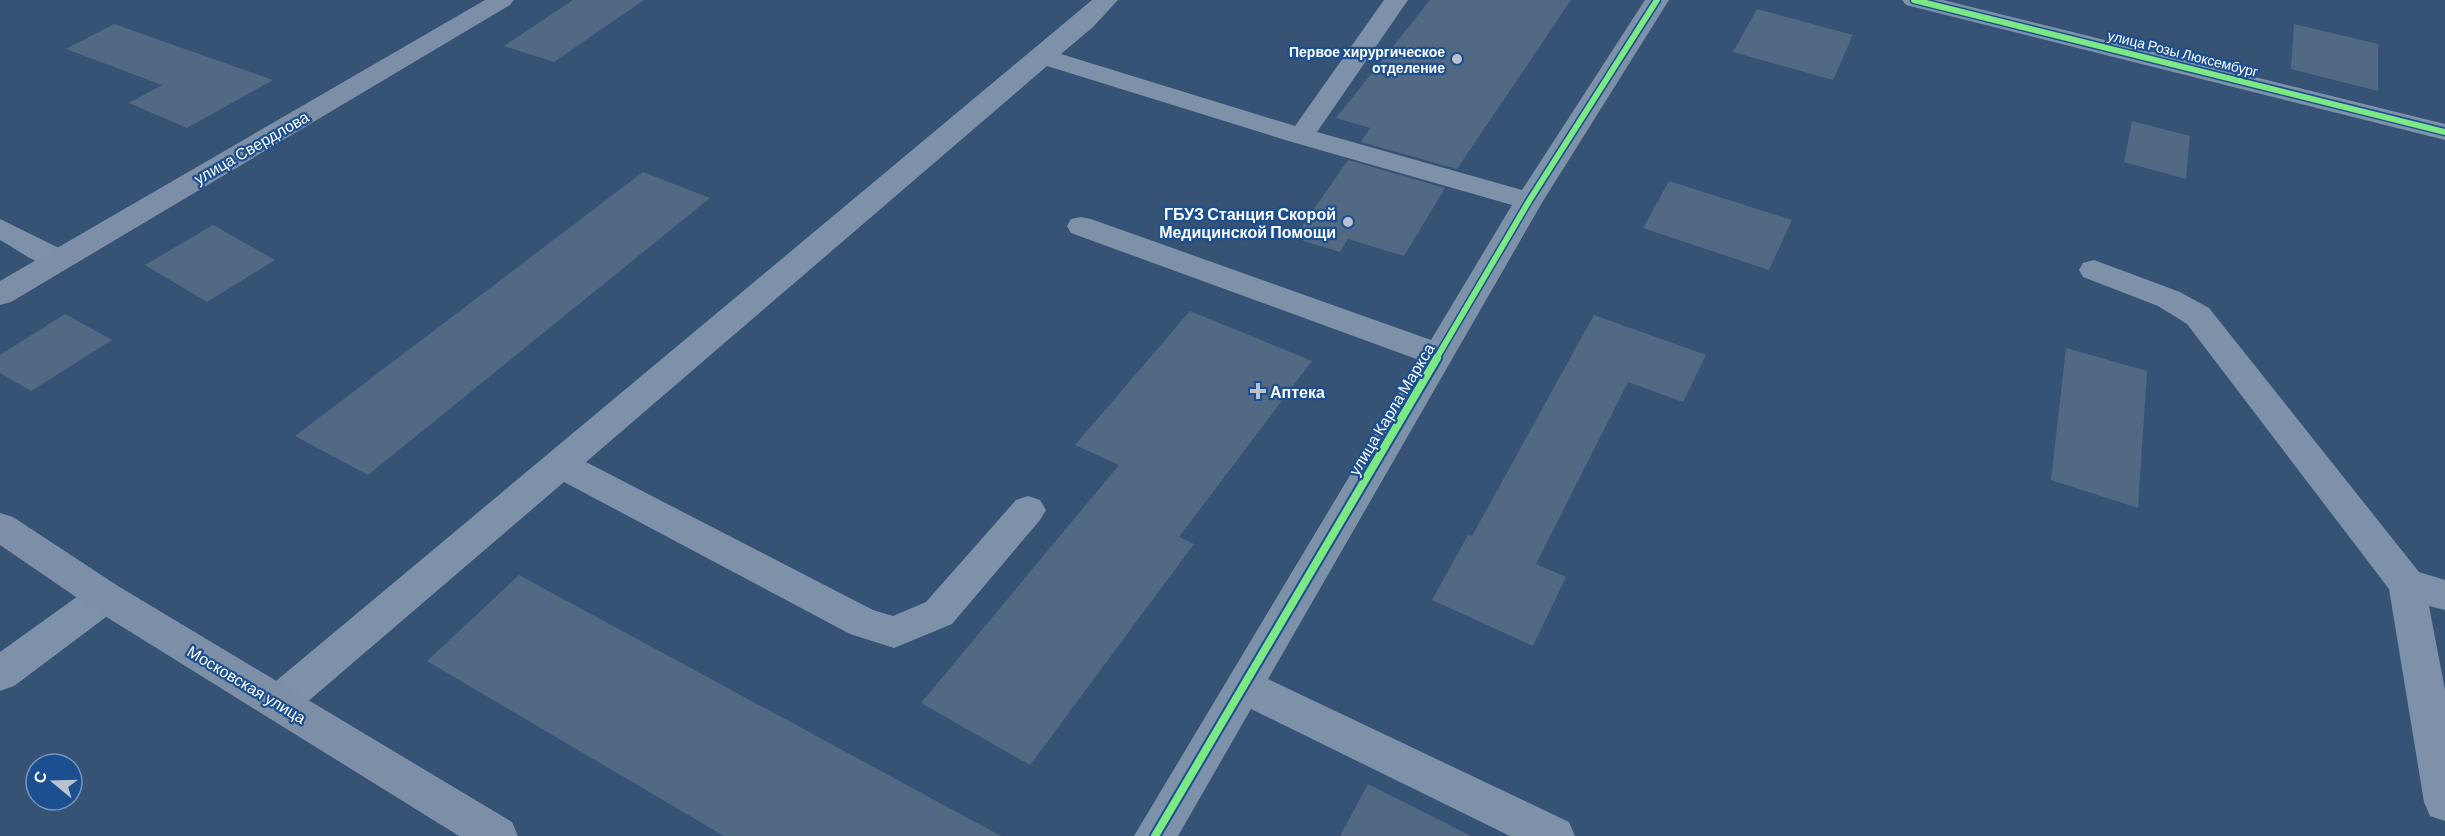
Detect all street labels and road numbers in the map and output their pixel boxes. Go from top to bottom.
street label: улица Розы Люксембург [2106,26,2260,80]
street label: улица Свердлова [190,106,312,188]
street label: улица Карла Маркса [1344,339,1438,478]
street label: Московская улица [184,641,310,727]

